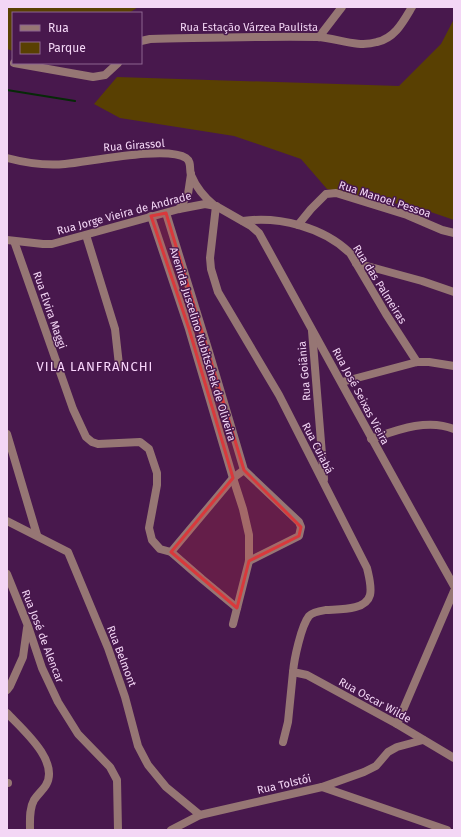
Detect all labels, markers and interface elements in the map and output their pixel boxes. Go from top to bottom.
legend [12,12,142,64]
text: Rua [48,21,69,35]
street label: Rua Estação Várzea Paulista [180,21,318,34]
text: Parque [48,41,86,55]
street label: Rua Girassol [103,137,165,154]
street label: Rua Manoel Pessoa [337,178,433,220]
street label: Rua Jorge Vieira de Andrade [56,189,193,238]
street label: Rua das Palmeiras [350,242,409,326]
street label: Avenida Juscelino Kubitschek de Oliveira [167,246,238,443]
street label: Rua Elvira Maggi [30,270,69,351]
street label: Rua Goiânia [295,341,314,401]
street label: Rua José Seixas Vieira [329,345,392,447]
district label: VILA LANFRANCHI [37,359,153,374]
street label: Rua Cuiabá [299,420,336,476]
street label: Rua José de Alencar [19,588,67,685]
street label: Rua Belmont [104,624,139,688]
street label: Rua Oscar Wilde [336,675,413,726]
street label: Rua Tolstói [256,772,312,797]

